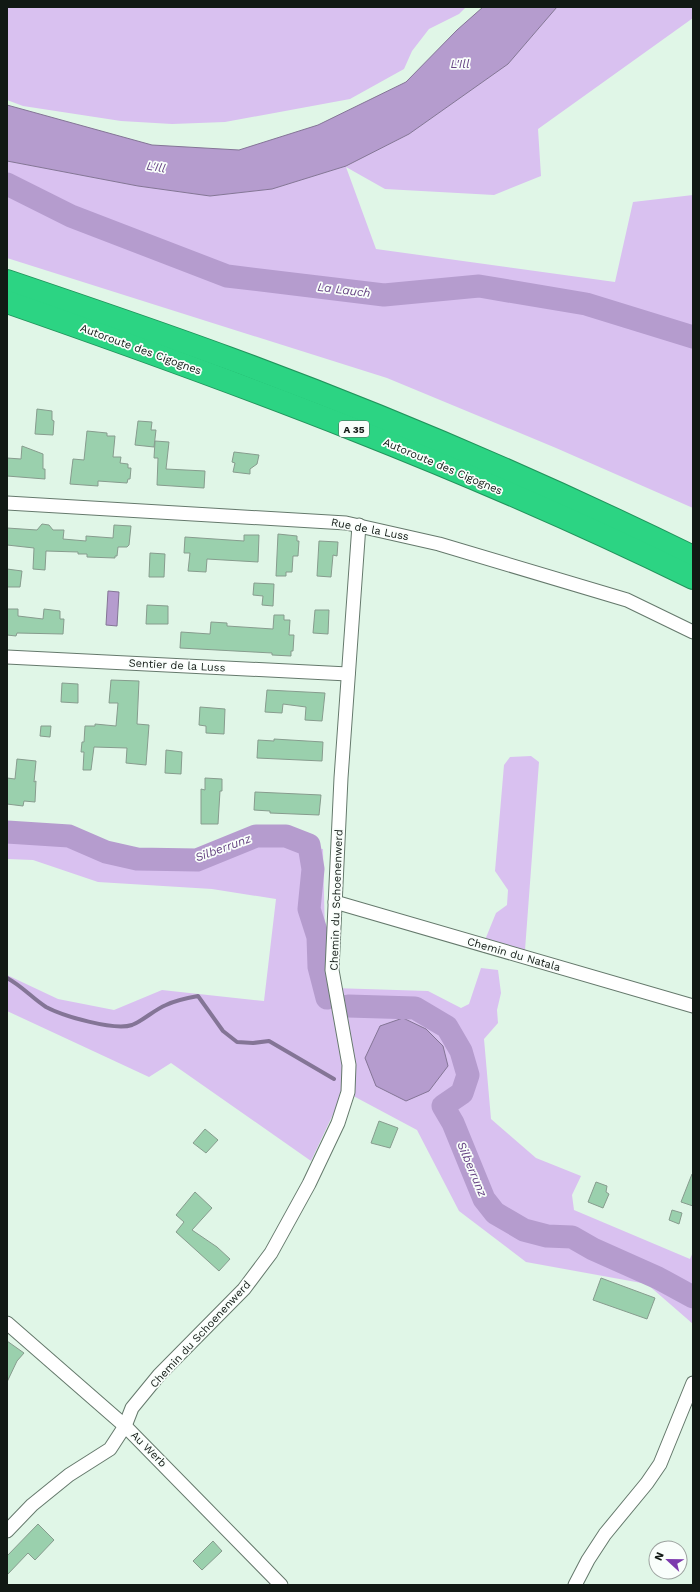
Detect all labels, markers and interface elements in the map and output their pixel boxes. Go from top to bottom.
water label: L'Ill [450,57,470,71]
water label: L'Ill [145,159,167,175]
water label: La Lauch [317,280,371,300]
street label: Autoroute des Cigognes [78,321,203,378]
road number: A 35 [339,421,369,437]
street label: Autoroute des Cigognes [381,435,504,498]
street label: Rue de la Luss [330,516,410,543]
street label: Sentier de la Luss [128,656,226,675]
street label: Chemin du Schoenenwerd [328,829,345,971]
water label: Silberrunz [193,831,254,865]
street label: Chemin du Natala [466,935,562,974]
water label: Silberrunz [454,1139,490,1199]
street label: Chemin du Schoenenwerd [147,1278,253,1391]
street label: Au Werb [128,1429,169,1470]
north arrow [648,1540,688,1580]
text: N [652,1550,667,1563]

